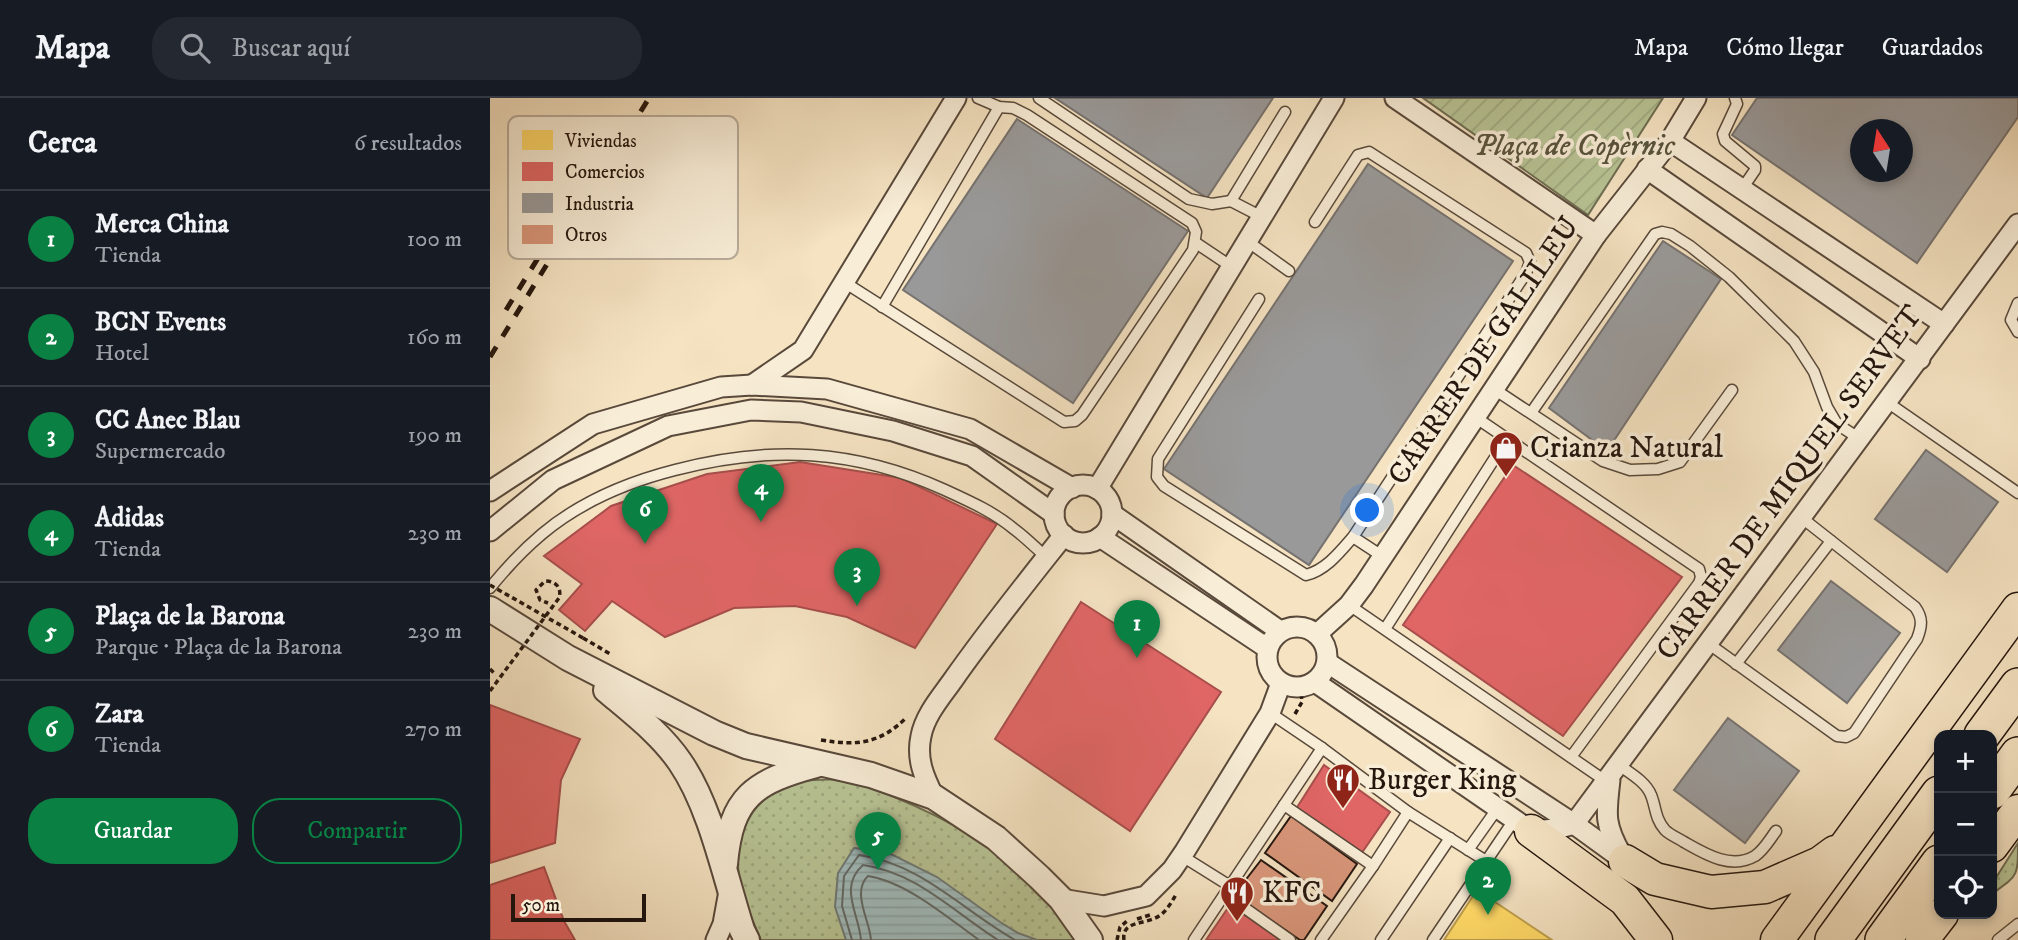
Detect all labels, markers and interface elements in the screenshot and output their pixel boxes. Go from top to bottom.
search box [152,17,642,80]
text: Mapa [35,28,110,69]
icon: search [176,29,214,67]
text: Buscar aquí [232,32,350,65]
text: Mapa [1634,33,1688,63]
text: Cómo llegar [1726,33,1844,63]
text: Guardados [1882,33,1983,63]
legend [508,116,738,259]
north arrow [1850,119,1913,182]
text: Cerca [28,125,97,162]
park label: Plaça de Copèrnic [1473,128,1676,165]
text: 6 resultados [354,129,462,158]
text: Viviendas [564,130,637,153]
text: Comercios [565,161,645,184]
text: Industria [565,193,634,216]
text: Merca China [95,208,229,241]
street label: CARRER DE GALILEU [1380,210,1588,492]
text: Otros [565,224,607,247]
text: 1 [47,225,55,254]
text: 100 m [407,225,462,254]
text: Tienda [95,241,161,270]
street label: CARRER DE MIQUEL SERVET [1649,298,1931,668]
text: BCN Events [95,306,226,339]
text: 2 [45,323,57,352]
text: 160 m [407,323,462,352]
text: Hotel [95,339,149,368]
text: CC Anec Blau [95,404,240,437]
text: 3 [47,421,55,450]
text: 190 m [408,421,462,450]
shop icon: Crianza Natural [1487,429,1525,478]
place label: Crianza Natural [1530,430,1723,467]
text: Supermercado [95,437,225,466]
pin: 4 [738,464,784,522]
pin: 6 [622,486,668,544]
your location [1350,493,1384,527]
text: Adidas [95,502,164,535]
text: 4 [44,519,58,548]
text: 230 m [408,519,462,548]
text: Tienda [95,535,161,564]
pin: 3 [834,548,880,606]
text: Plaça de la Barona [95,600,285,633]
pin: 1 [1114,600,1160,658]
text: 5 [45,617,57,646]
text: 230 m [408,617,462,646]
text: Parque · Plaça de la Barona [95,633,342,662]
text: Zara [95,698,143,731]
text: 6 [45,715,57,744]
text: 270 m [405,715,462,744]
map controls [1934,730,1997,919]
button: + [1934,730,1997,793]
text: Tienda [95,731,161,760]
restaurant icon: Burger King [1324,761,1362,810]
place label: Burger King [1368,762,1517,799]
button: − [1934,793,1997,856]
button: Guardar [28,798,238,864]
button: Compartir [252,798,462,864]
pin: 5 [855,812,901,870]
button: locate [1934,856,1997,919]
pin: 2 [1465,857,1511,915]
restaurant icon: KFC [1218,874,1256,923]
place label: KFC [1262,875,1321,912]
scale bar [511,891,646,923]
text: 50 m [522,894,560,917]

